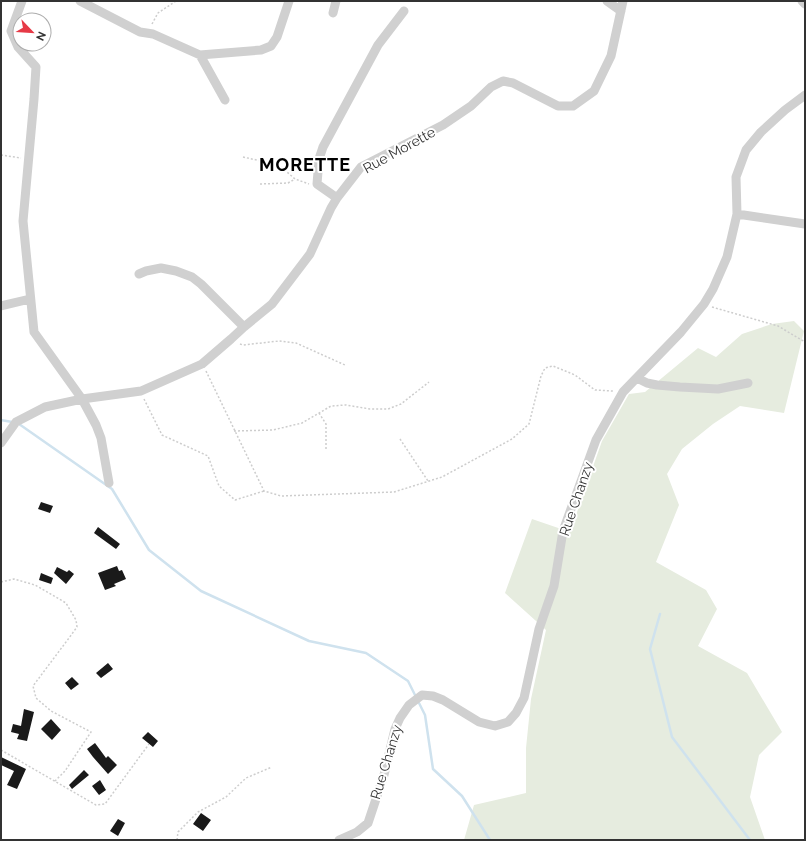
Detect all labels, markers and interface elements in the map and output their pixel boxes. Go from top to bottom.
north arrow [12,12,52,52]
text: N [33,29,48,43]
street label: Rue Morette [360,124,438,176]
district label: MORETTE [259,154,351,175]
street label: Rue Chanzy [556,460,596,538]
street label: Rue Chanzy [367,722,405,801]

